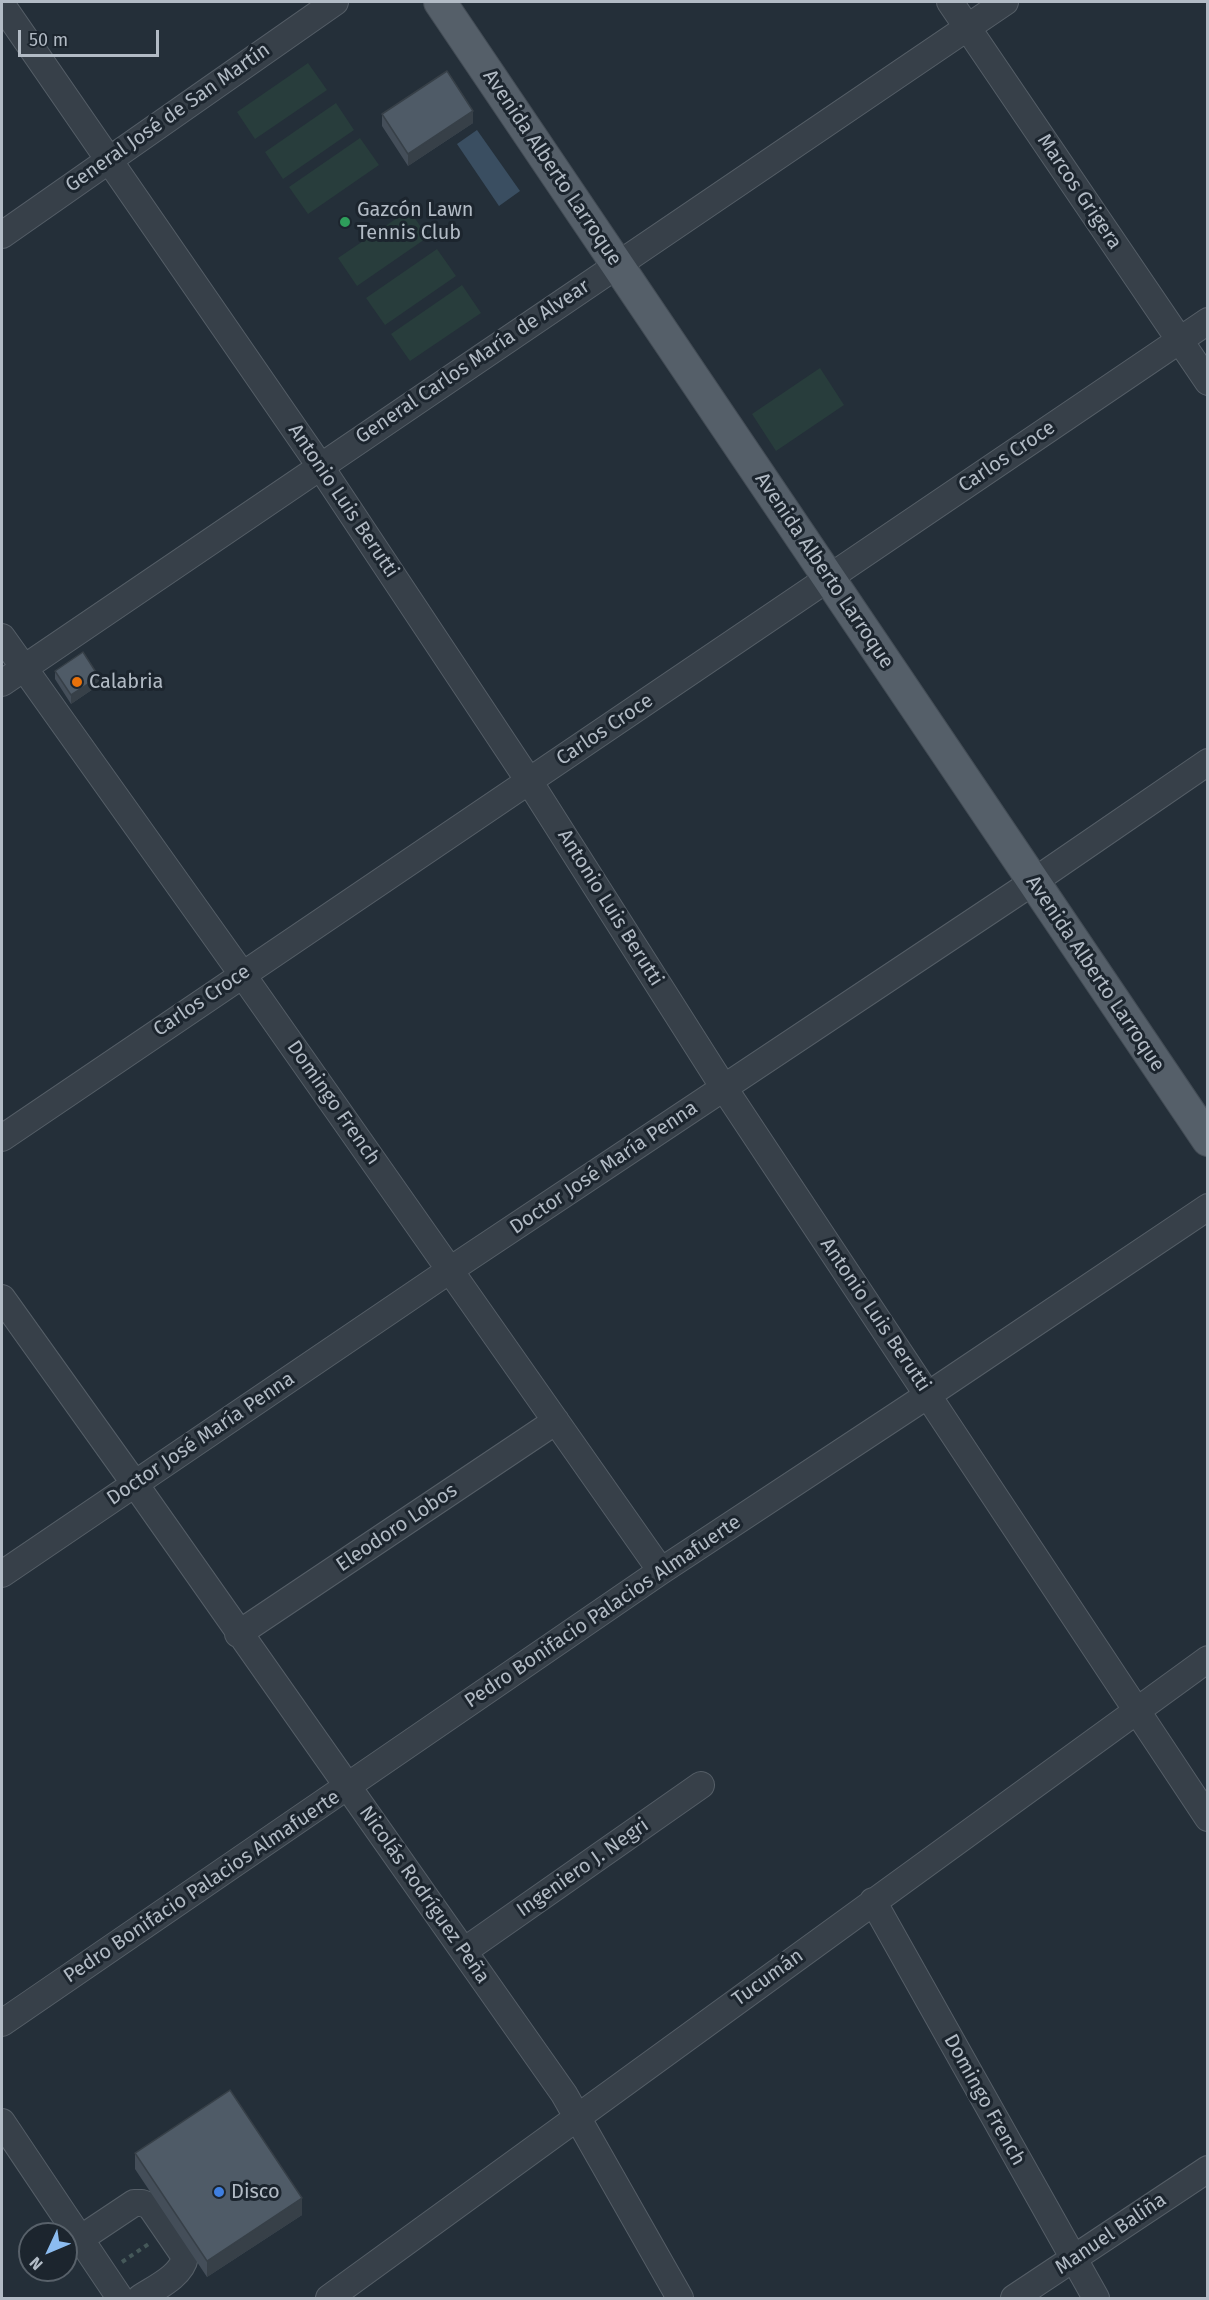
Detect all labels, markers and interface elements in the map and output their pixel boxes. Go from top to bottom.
scale bar [21,18,162,56]
text: 50 m [29,29,68,51]
street label: General José de San Martín [61,38,275,198]
street label: Avenida Alberto Larroque [477,66,627,270]
street label: Marcos Grigera [1032,130,1126,254]
place label: Gazcón Lawn Tennis Club [357,198,474,245]
marker: Gazcón Lawn Tennis Club [338,215,352,229]
street label: General Carlos María de Alvear [351,275,595,449]
street label: Carlos Croce [954,416,1060,498]
street label: Antonio Luis Berutti [283,420,403,582]
street label: Avenida Alberto Larroque [749,469,899,673]
place label: Calabria [89,670,163,694]
marker: Calabria [70,675,84,689]
street label: Carlos Croce [552,689,658,771]
street label: Antonio Luis Berutti [552,825,668,991]
street label: Avenida Alberto Larroque [1020,872,1170,1076]
street label: Carlos Croce [149,960,255,1042]
street label: Domingo French [281,1036,385,1170]
street label: Doctor José María Penna [506,1096,702,1240]
street label: Antonio Luis Berutti [815,1234,935,1396]
street label: Doctor José María Penna [103,1367,299,1511]
street label: Eleodoro Lobos [332,1479,462,1577]
street label: Pedro Bonifacio Palacios Almafuerte [460,1510,746,1714]
street label: Pedro Bonifacio Palacios Almafuerte [59,1785,345,1989]
street label: Nicolás Rodríguez Peña [354,1802,494,1988]
street label: Ingeniero J. Negri [512,1814,654,1922]
street label: Tucumán [728,1944,808,2012]
street label: Domingo French [938,2030,1030,2170]
place label: Disco [231,2180,280,2204]
marker: Disco [212,2185,226,2199]
street label: Manuel Baliña [1051,2188,1171,2280]
north arrow [18,2222,78,2282]
text: N [26,2253,47,2274]

